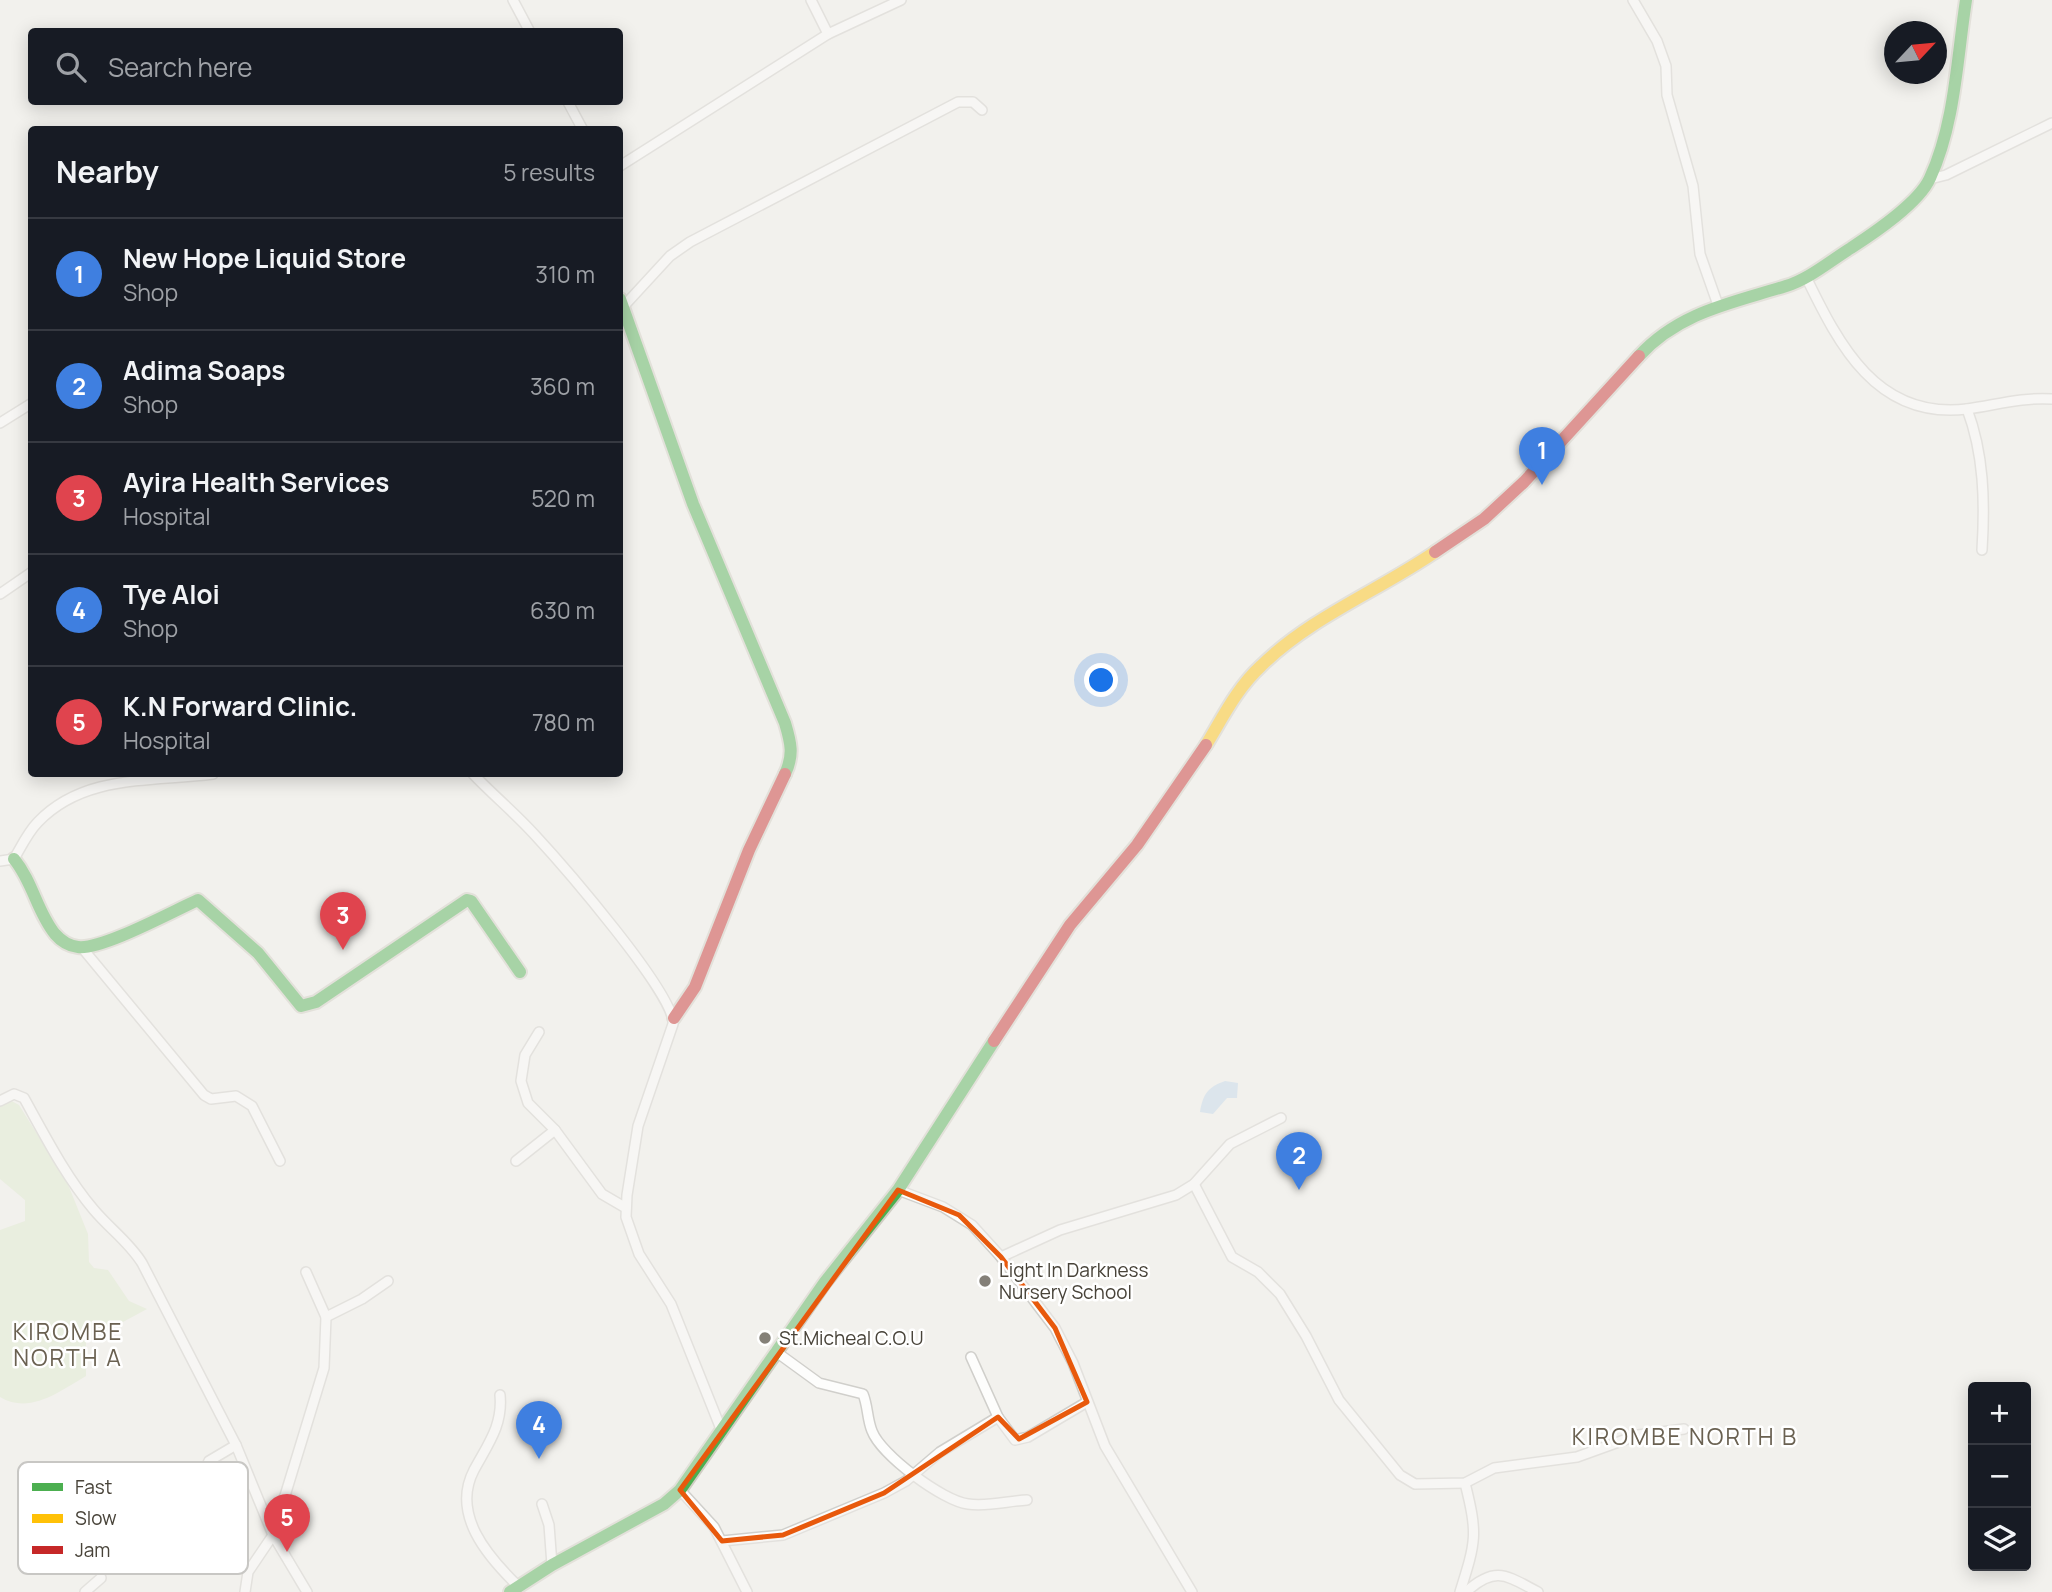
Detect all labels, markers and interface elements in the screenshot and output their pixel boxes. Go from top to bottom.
north arrow [1884,21,1947,84]
search box [28,28,623,105]
icon: search [52,48,90,86]
text: Search here [108,49,253,85]
text: Nearby [56,151,159,192]
text: 5 results [503,156,595,188]
text: New Hope Liquid Store [123,240,406,276]
text: 1 [74,258,84,290]
text: 310 m [535,258,595,290]
text: Shop [123,276,178,308]
text: Adima Soaps [123,352,285,388]
text: 2 [72,370,86,402]
text: 360 m [530,370,595,402]
text: Shop [123,388,178,420]
pin: 1 [1519,427,1565,485]
text: Ayira Health Services [123,464,389,500]
text: 3 [72,482,86,514]
text: 520 m [531,482,595,514]
text: Hospital [123,500,211,532]
text: Tye Aloi [123,576,220,612]
text: 4 [72,594,86,626]
text: 630 m [530,594,595,626]
text: Shop [123,612,178,644]
your location [1084,663,1118,697]
text: K.N Forward Clinic. [123,688,357,724]
text: 5 [72,706,86,738]
text: 780 m [532,706,595,738]
text: Hospital [123,724,211,756]
pin: 3 [320,892,366,950]
pin: 2 [1276,1132,1322,1190]
place label: Light In Darkness Nursery School [999,1257,1148,1305]
marker: Light In Darkness Nursery School [977,1273,993,1289]
district label: KIROMBE NORTH A [13,1315,123,1373]
place label: St.Micheal C.O.U [779,1325,923,1351]
marker: St.Micheal C.O.U [757,1330,773,1346]
map controls [1968,1382,2031,1571]
button: + [1968,1382,2031,1445]
pin: 4 [516,1401,562,1459]
district label: KIROMBE NORTH B [1572,1420,1798,1452]
button: − [1968,1445,2031,1508]
legend [18,1462,248,1574]
text: Fast [75,1474,112,1500]
pin: 5 [264,1494,310,1552]
text: Slow [75,1505,117,1531]
button: layers [1968,1508,2031,1571]
text: Jam [75,1537,110,1563]

